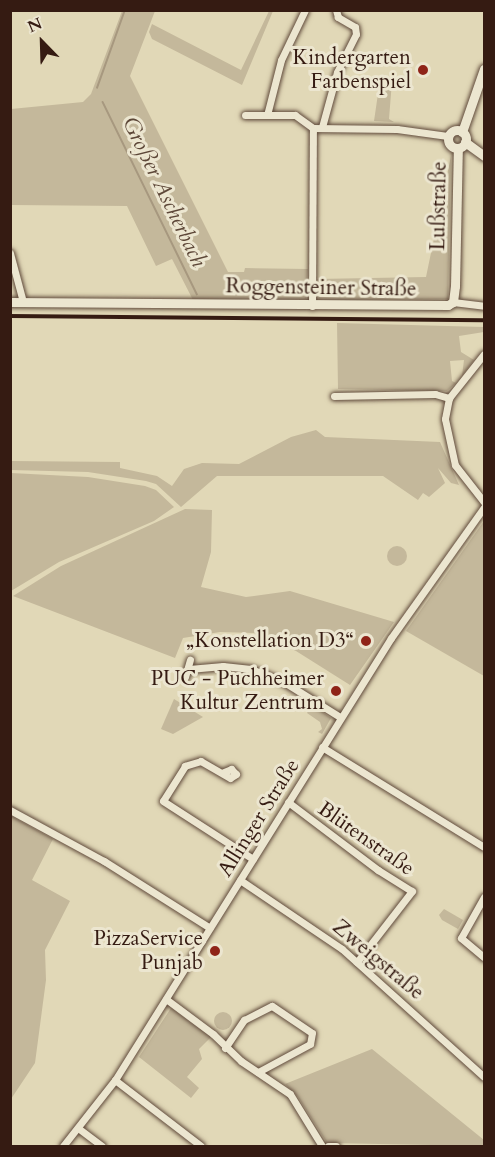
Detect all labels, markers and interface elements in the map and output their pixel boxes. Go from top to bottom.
north arrow [12,12,72,72]
text: N [24,13,46,38]
place label: Kindergarten Farbenspiel [293,45,411,95]
marker: Kindergarten Farbenspiel [416,63,430,77]
water label: Großer Ascherbach [116,113,212,271]
street label: Lußstraße [426,161,452,251]
street label: Roggensteiner Straße [225,274,417,302]
place label: „Konstellation D3“ [187,628,354,654]
marker: „Konstellation D3“ [359,634,373,648]
place label: PUC - Puchheimer Kultur Zentrum [151,666,324,716]
marker: PUC - Puchheimer Kultur Zentrum [329,684,343,698]
street label: Allinger Straße [213,755,305,881]
street label: Blütenstraße [313,797,419,881]
street label: Zweigstraße [327,915,429,1005]
place label: PizzaService Punjab [93,926,203,976]
marker: PizzaService Punjab [208,944,222,958]

